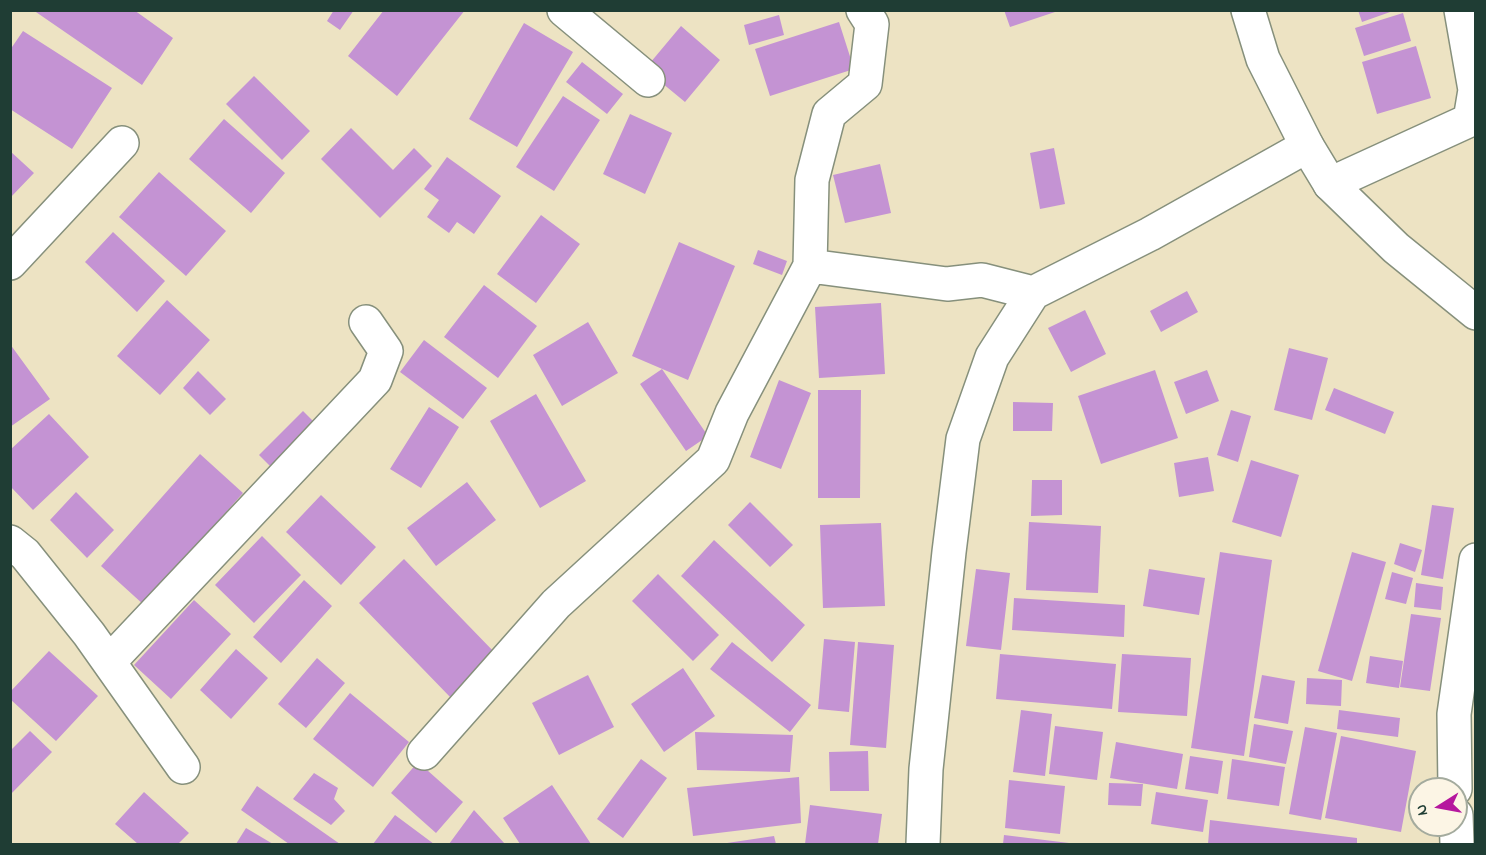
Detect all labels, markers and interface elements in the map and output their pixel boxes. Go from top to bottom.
north arrow [1408,777,1468,837]
text: N [1409,802,1435,818]

